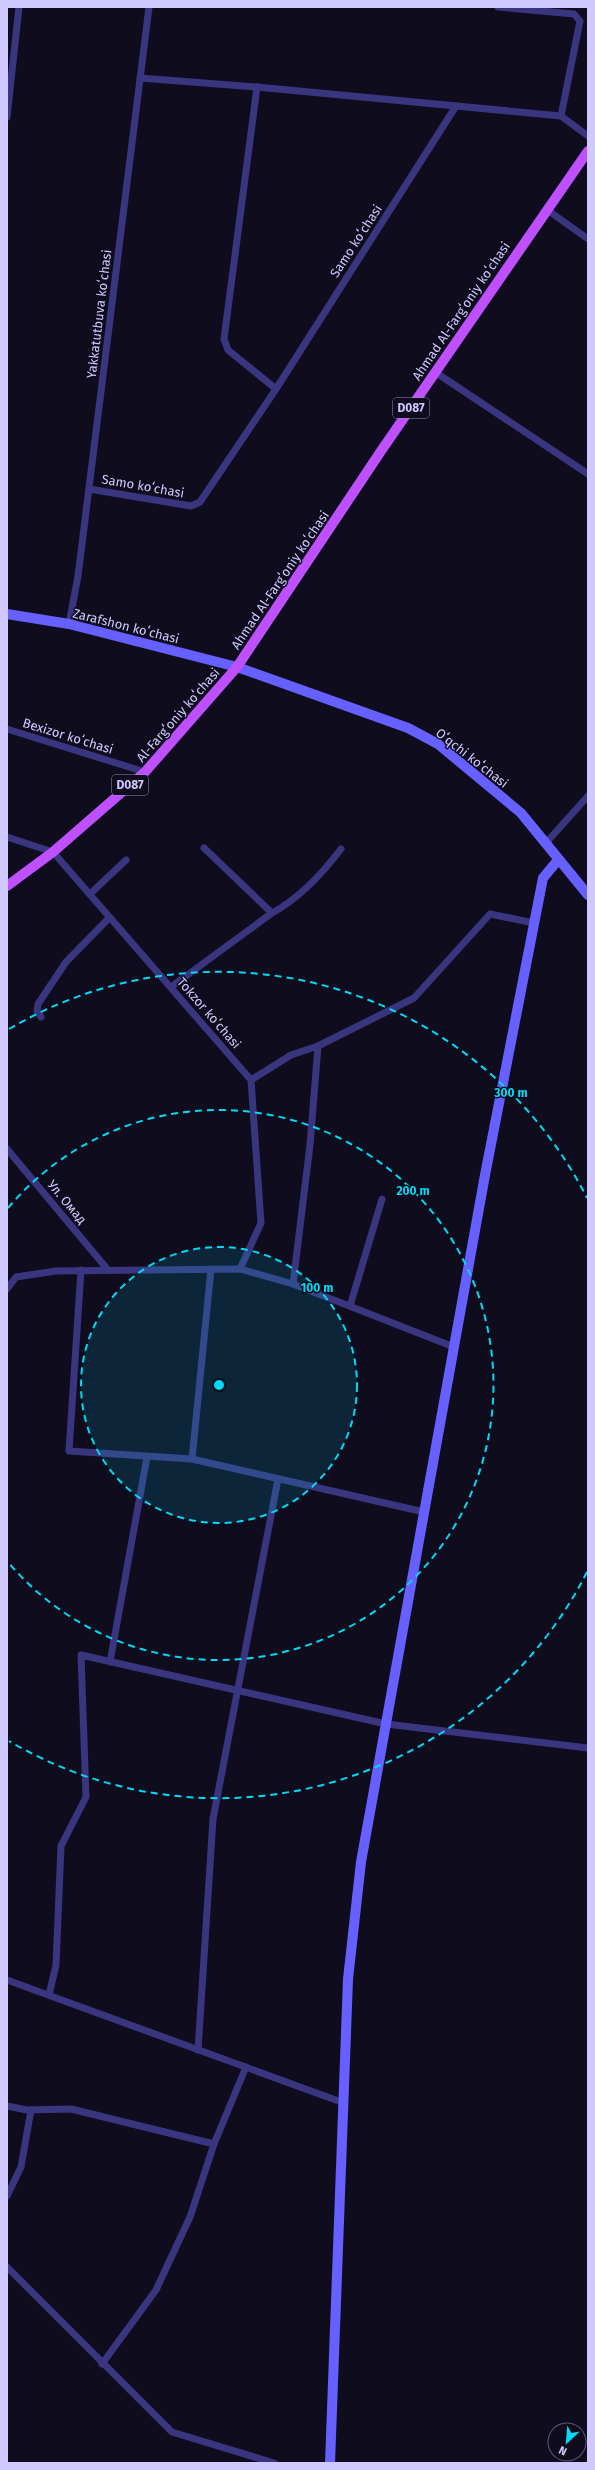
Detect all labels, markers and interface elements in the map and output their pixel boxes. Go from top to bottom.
street label: Samo koʻchasi [327,202,385,280]
street label: Ahmad Al-Fargʻoniy koʻchasi [409,239,513,383]
street label: Yakkatutbuva koʻchasi [84,249,114,379]
road number: D087 [393,398,429,418]
street label: Samo koʻchasi [101,471,185,501]
street label: Ahmad Al-Fargʻoniy koʻchasi [228,508,332,652]
street label: Zarafshon koʻchasi [71,606,181,646]
street label: Al-Fargʻoniy koʻchasi [133,665,223,765]
street label: Bexizor koʻchasi [21,715,115,757]
street label: Oʻqchi koʻchasi [433,725,511,791]
road number: D087 [112,775,148,795]
street label: Tokzor koʻchasi [174,974,244,1052]
text: 300 m [493,1086,528,1100]
street label: Ул. Омад [44,1177,90,1227]
text: 200 m [396,1184,430,1198]
text: 100 m [301,1281,333,1295]
centre of rings [212,1378,226,1392]
north arrow [547,2422,587,2462]
text: N [557,2443,569,2458]

